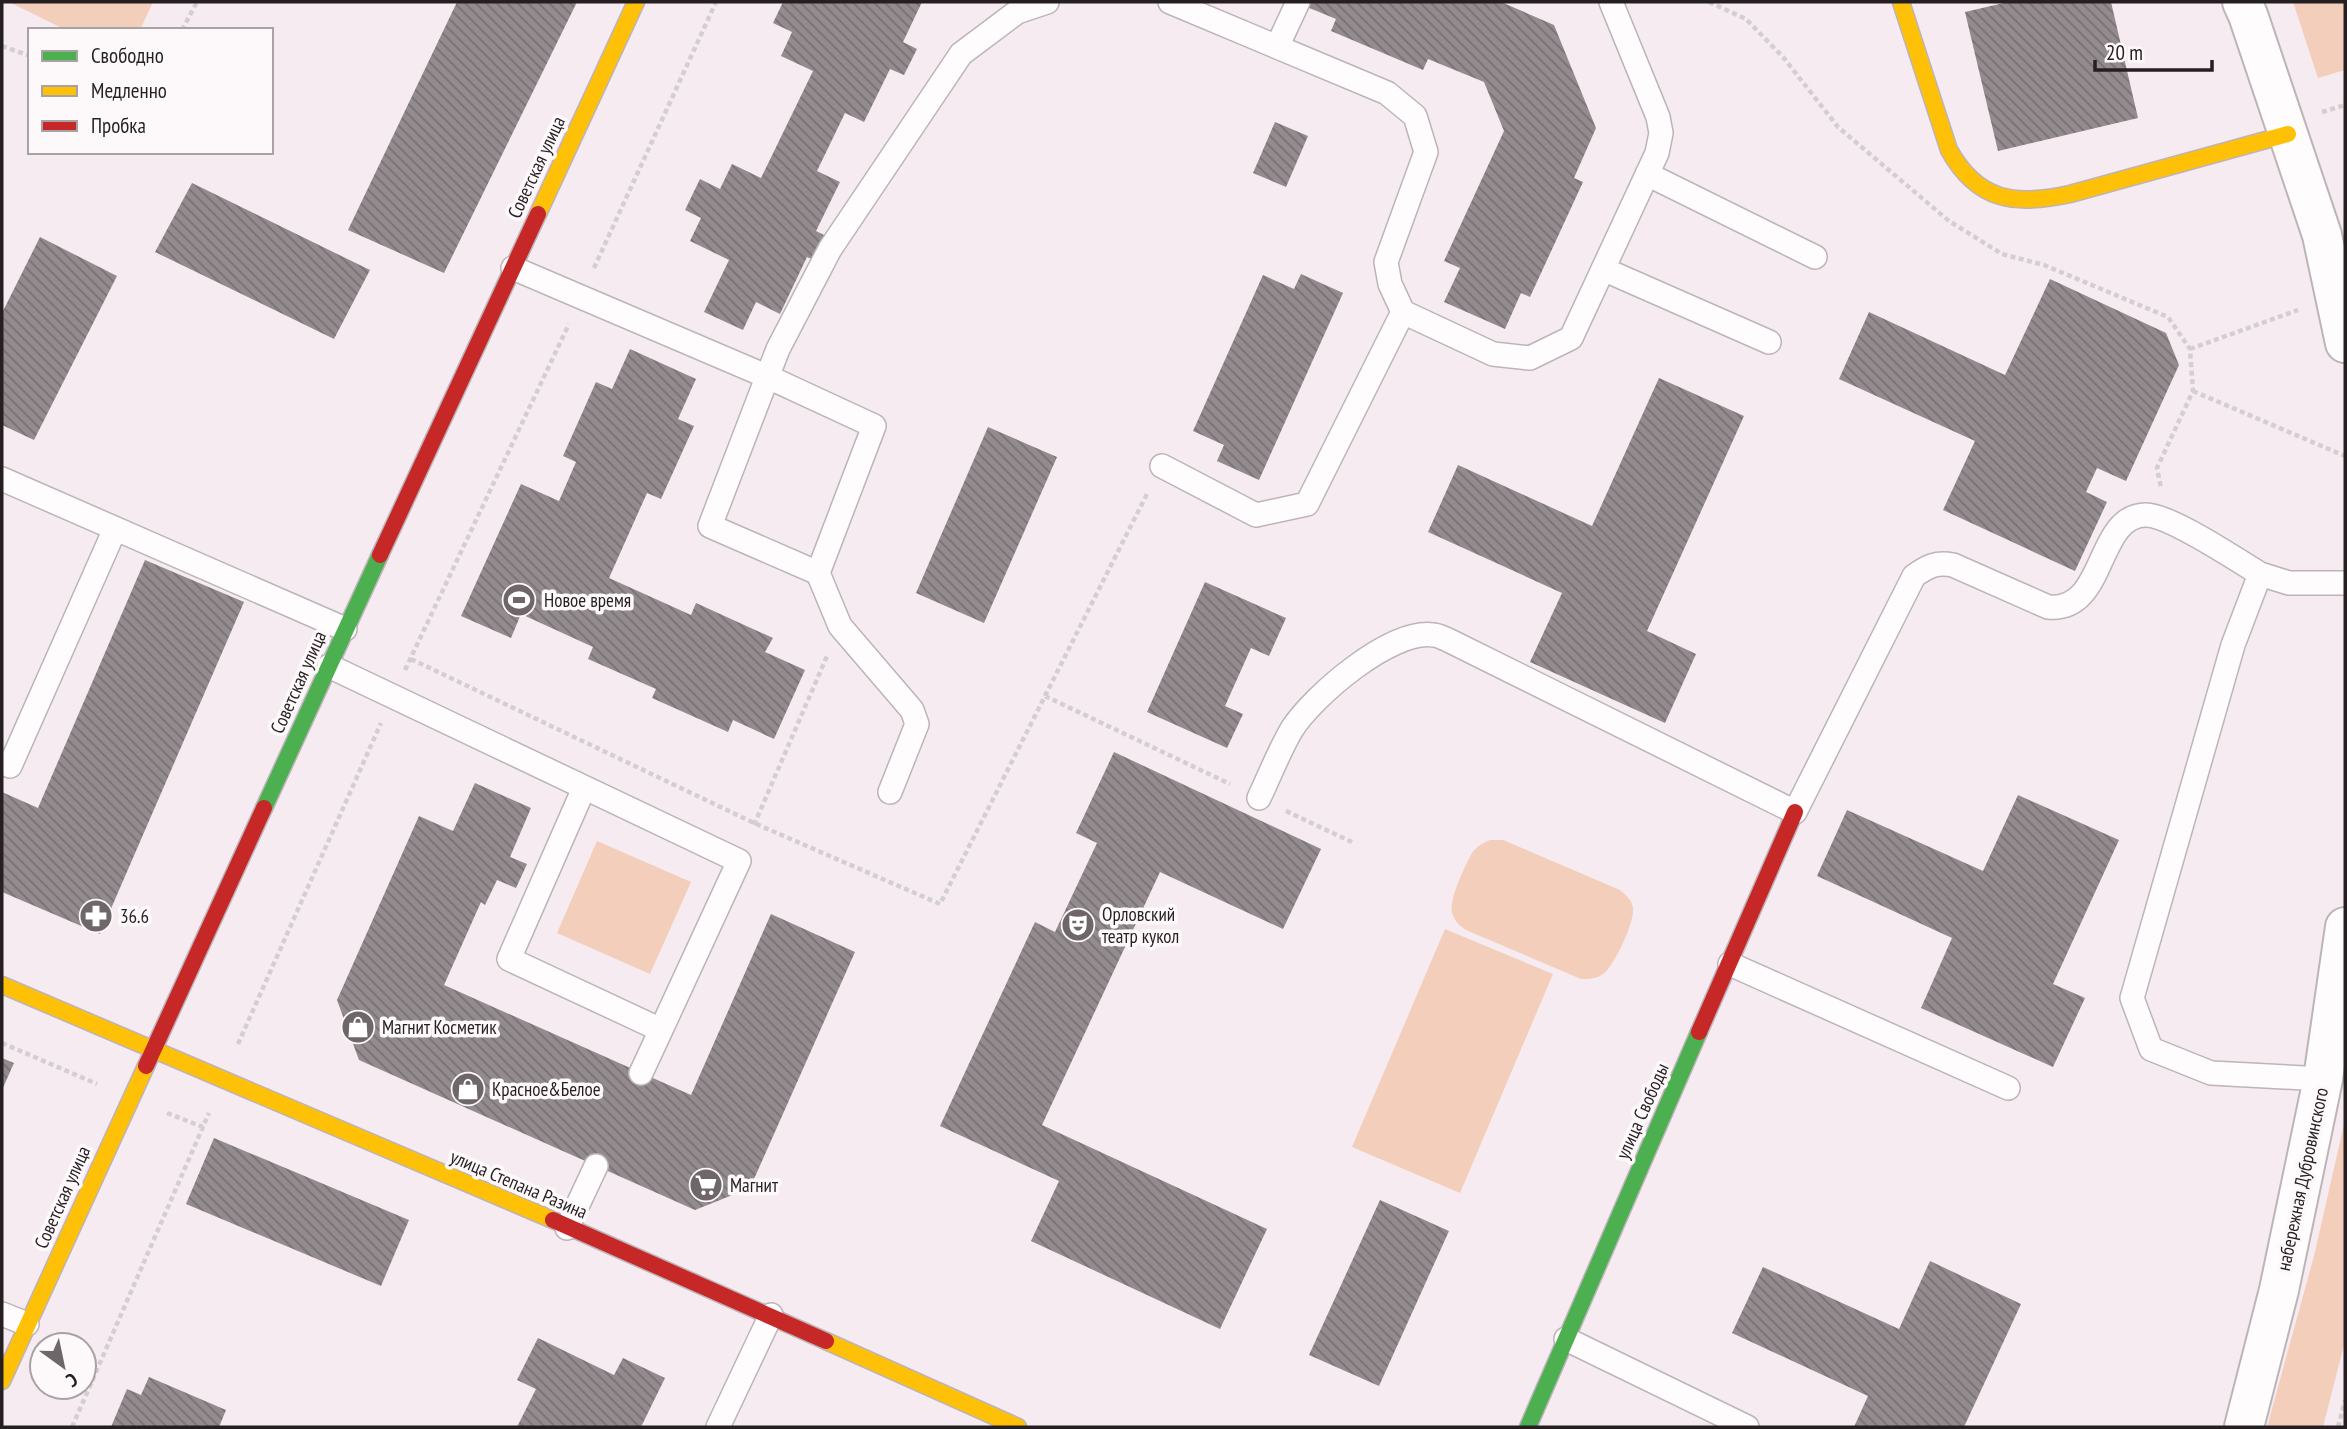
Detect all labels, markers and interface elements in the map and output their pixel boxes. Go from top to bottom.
legend [28,28,273,154]
scale bar [2095,28,2212,72]
text: 20 m [2106,39,2143,66]
text: Свободно [91,42,164,69]
text: Медленно [91,77,167,104]
text: Пробка [91,112,146,139]
street label: Советская улица [502,112,570,222]
sports icon: Новое время [500,581,538,619]
place label: Новое время [544,588,631,612]
street label: Советская улица [265,627,331,737]
pharmacy icon: 36.6 [77,897,115,935]
place label: Орловский театр кукол [1102,902,1179,948]
place label: 36.6 [120,904,149,928]
theatre icon: Орловский театр кукол [1059,906,1097,944]
shop icon: Магнит Косметик [339,1008,377,1046]
place label: Магнит Косметик [382,1015,497,1039]
street label: улица Свободы [1610,1059,1674,1163]
shop icon: Красное&Белое [449,1070,487,1108]
place label: Красное&Белое [492,1077,601,1101]
street label: набережная Дубровинского [2271,1085,2333,1273]
street label: Советская улица [29,1142,95,1252]
street label: улица Степана Разина [447,1144,591,1224]
supermarket icon: Магнит [687,1166,725,1204]
place label: Магнит [730,1173,779,1197]
north arrow [28,1331,98,1401]
text: С [62,1368,82,1393]

